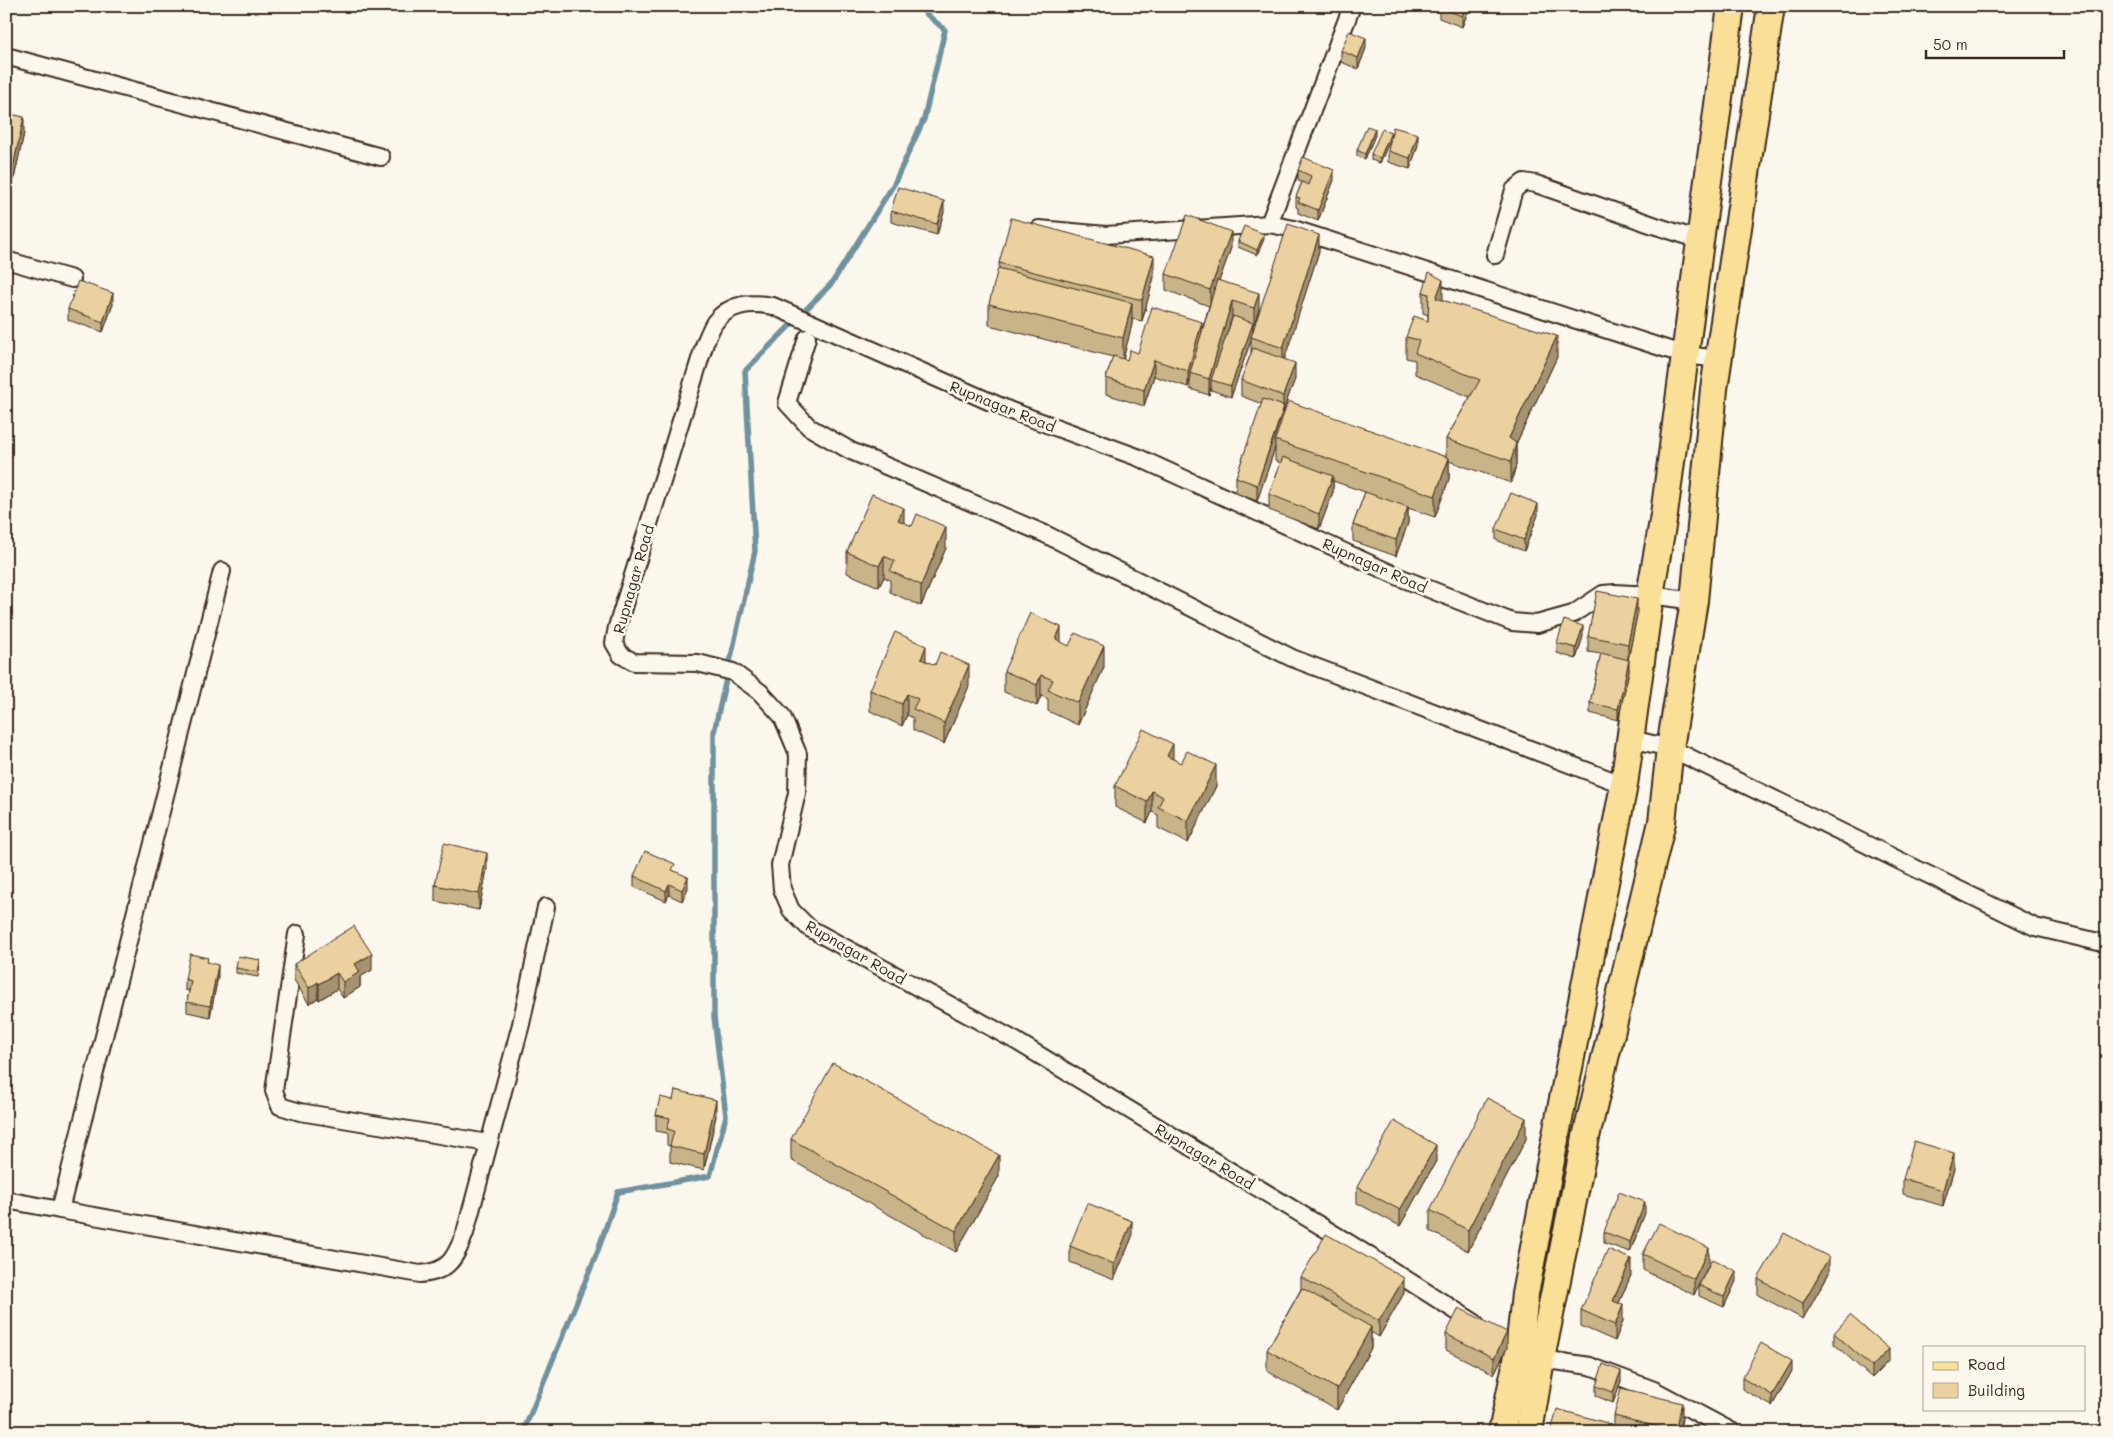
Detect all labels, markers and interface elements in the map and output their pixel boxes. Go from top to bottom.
scale bar [1926,28,2063,60]
text: 50 m [1933,34,1968,54]
street label: Rupnagar Road [947,376,1059,436]
street label: Rupnagar Road [608,522,658,636]
street label: Rupnagar Road [1320,533,1430,597]
street label: Rupnagar Road [802,915,910,989]
street label: Rupnagar Road [1152,1118,1258,1194]
legend [1923,1346,2086,1410]
text: Road [1968,1354,2005,1374]
text: Building [1968,1380,2025,1400]

